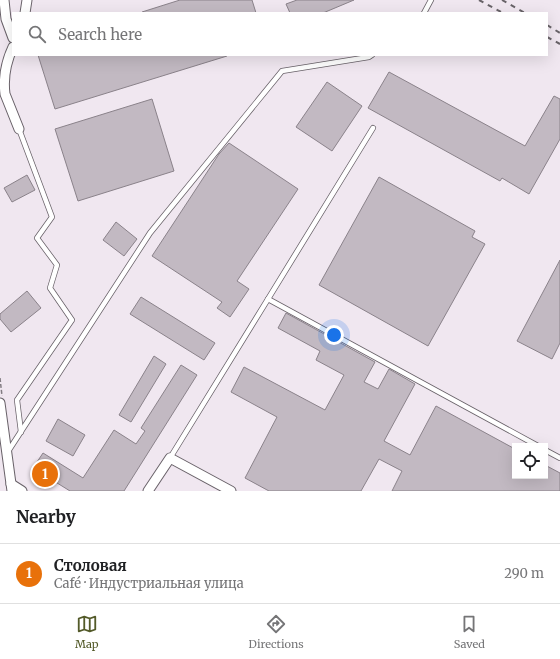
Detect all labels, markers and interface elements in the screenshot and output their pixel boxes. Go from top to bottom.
search box [12,12,548,56]
icon: search [26,23,48,45]
text: Search here [58,25,142,44]
your location [324,325,344,345]
map controls [512,443,548,479]
button: locate [512,443,548,479]
pin: 1 [32,459,58,489]
text: Nearby [16,506,76,528]
text: Столовая [54,556,127,575]
text: 1 [26,565,32,582]
text: 290 m [504,565,544,582]
text: Café · Индустриальная улица [54,575,244,592]
tab: Map [75,613,99,651]
tab: Directions [249,613,304,651]
tab: Saved [454,613,485,651]

